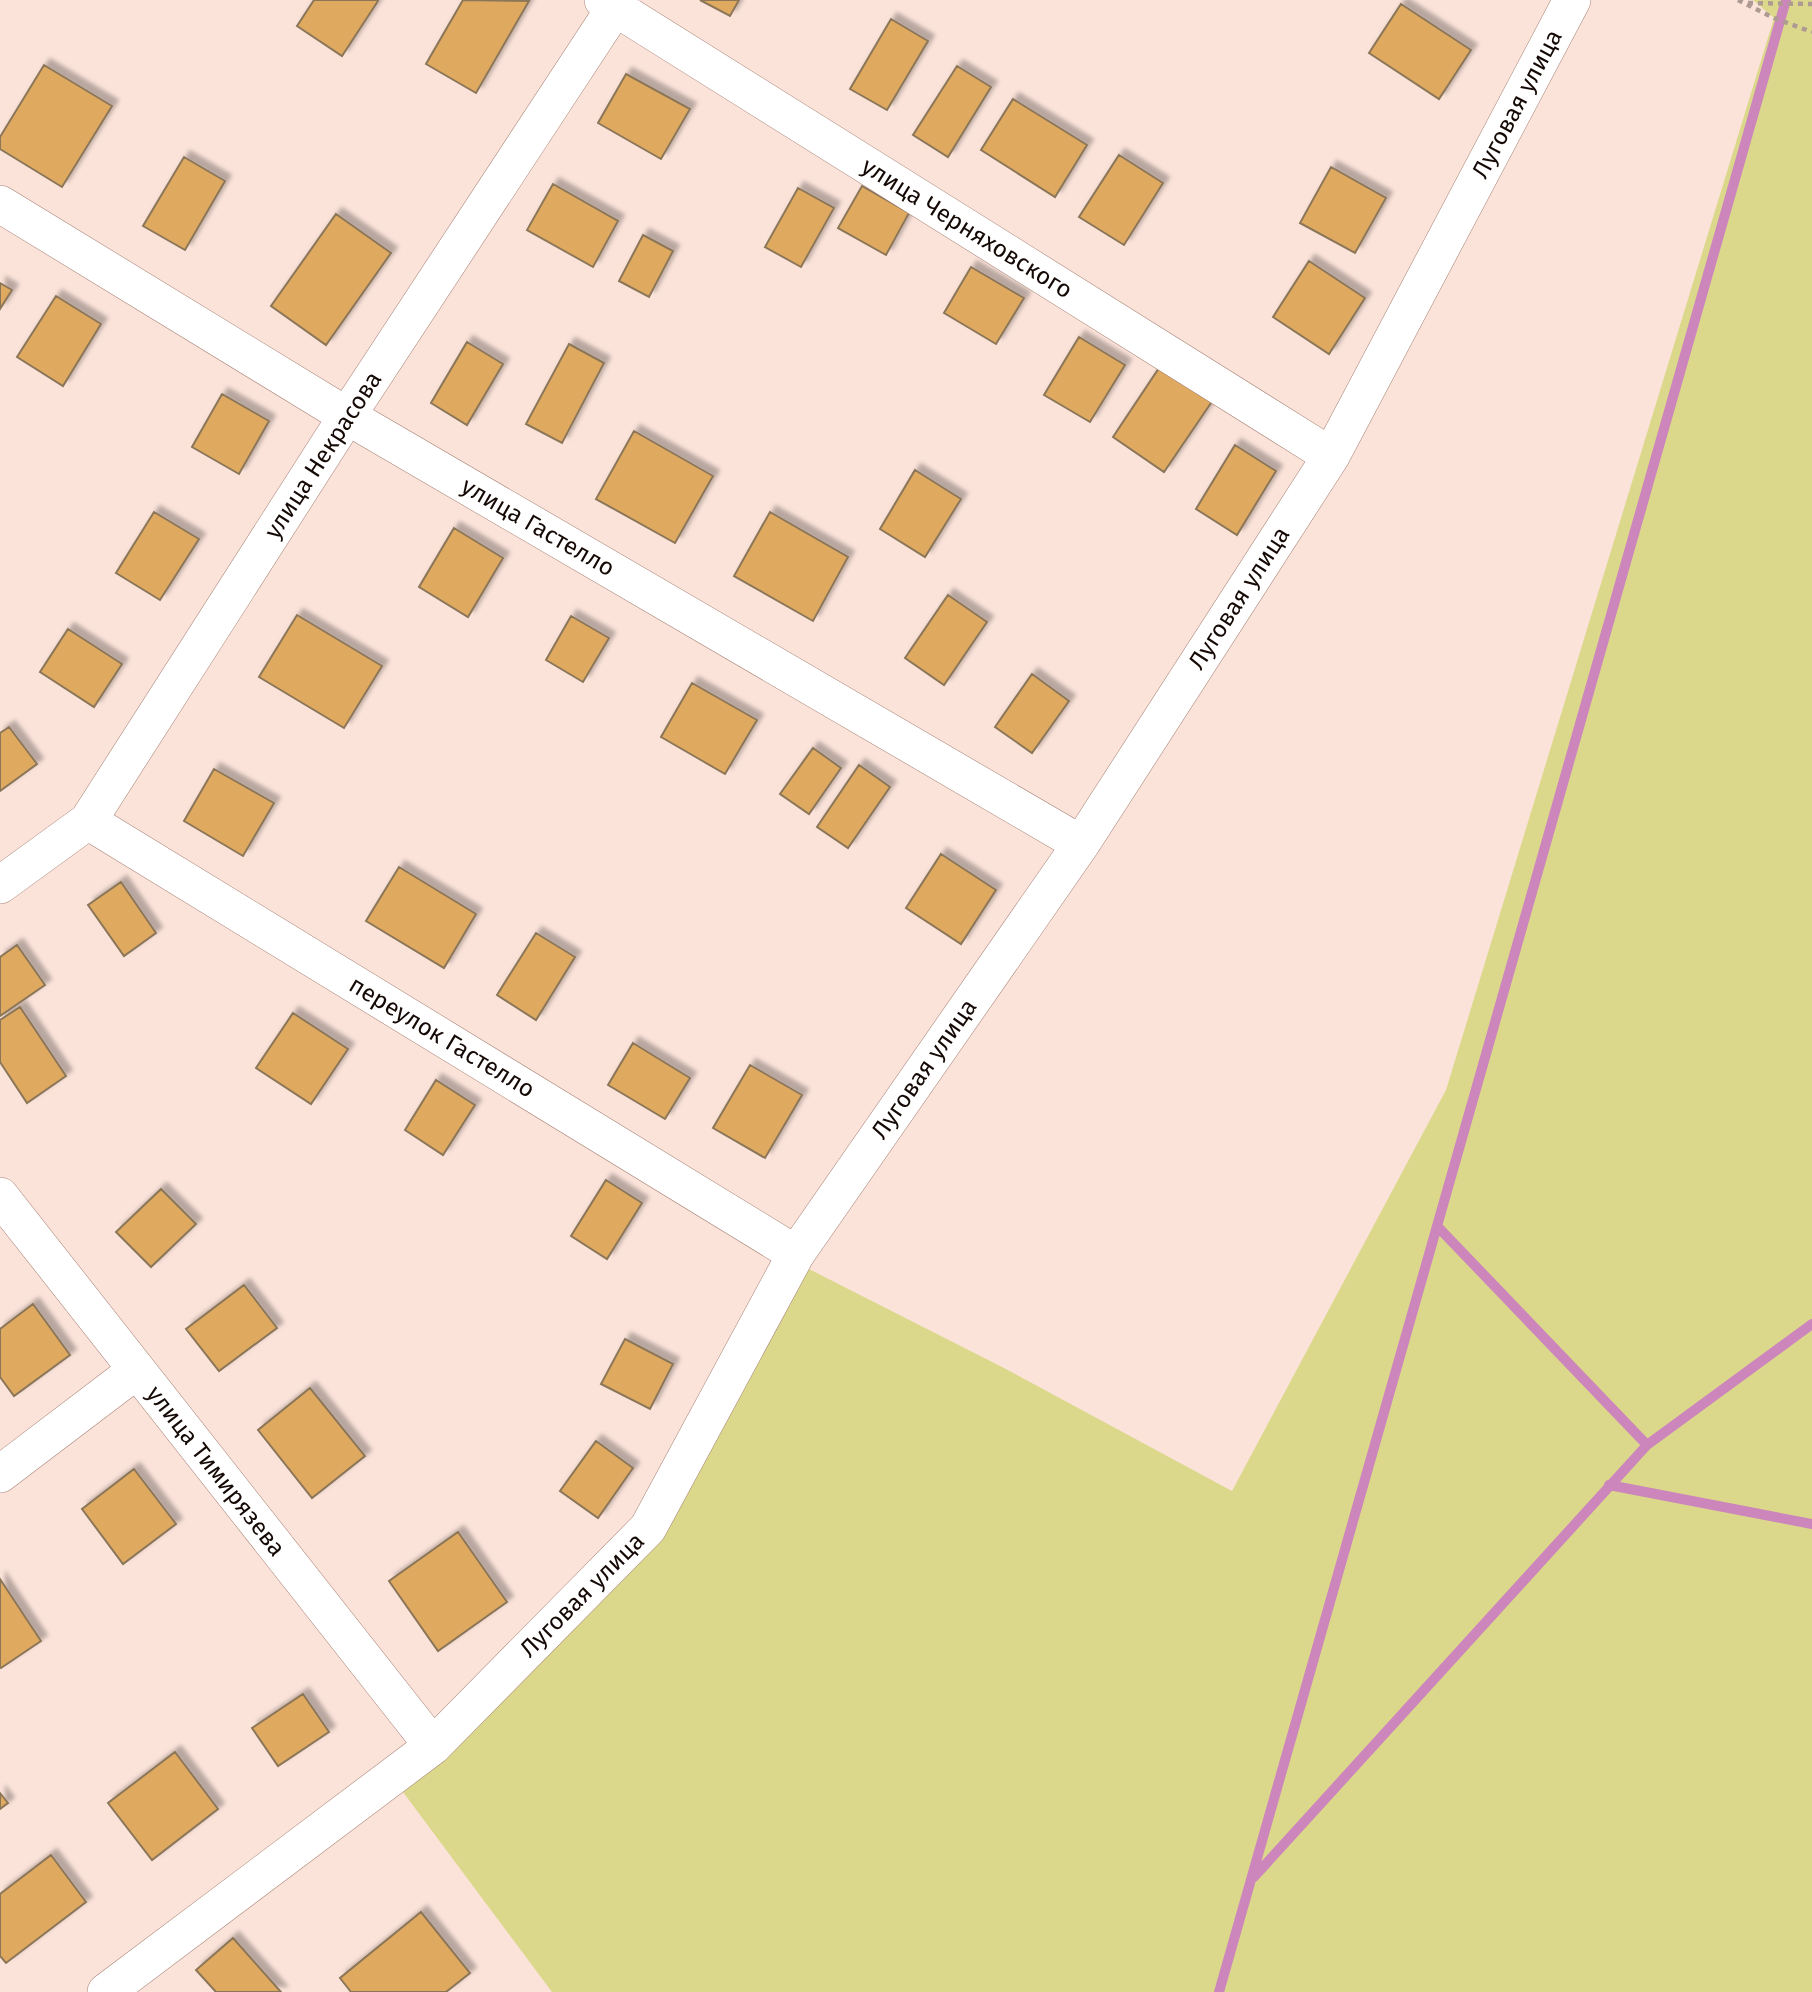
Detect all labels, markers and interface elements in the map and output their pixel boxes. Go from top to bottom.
street label: Луговая улица [1466,25,1568,183]
street label: улица Черняховского [857,152,1077,304]
street label: улица Некрасова [259,366,387,544]
street label: улица Гастелло [456,472,620,582]
street label: Луговая улица [1183,522,1295,674]
street label: переулок Гастелло [344,970,540,1104]
street label: Луговая улица [865,994,983,1144]
street label: улица Тимирязева [141,1380,291,1562]
street label: Луговая улица [514,1527,650,1663]

